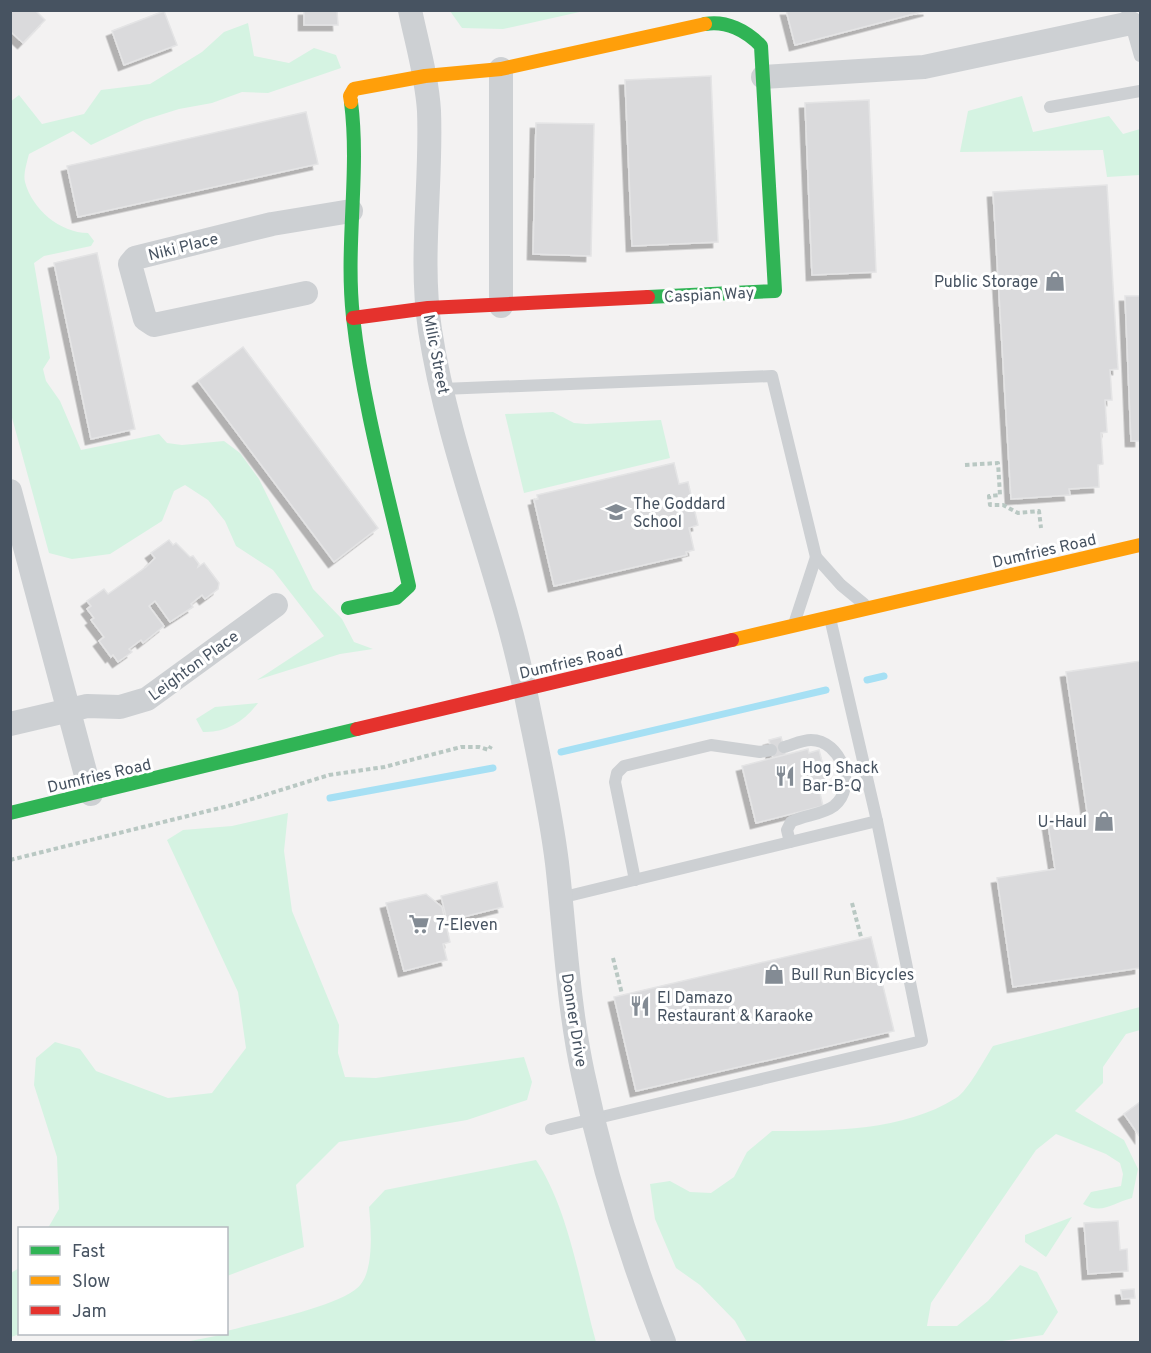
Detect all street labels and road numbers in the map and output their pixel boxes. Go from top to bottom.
street label: Niki Place [146,230,221,266]
street label: Caspian Way [663,284,755,308]
street label: Milic Street [417,313,453,396]
street label: Dumfries Road [991,530,1098,574]
street label: Leighton Place [145,627,243,706]
street label: Dumfries Road [518,641,625,685]
street label: Dumfries Road [46,755,153,799]
street label: Donner Drive [556,972,590,1069]

